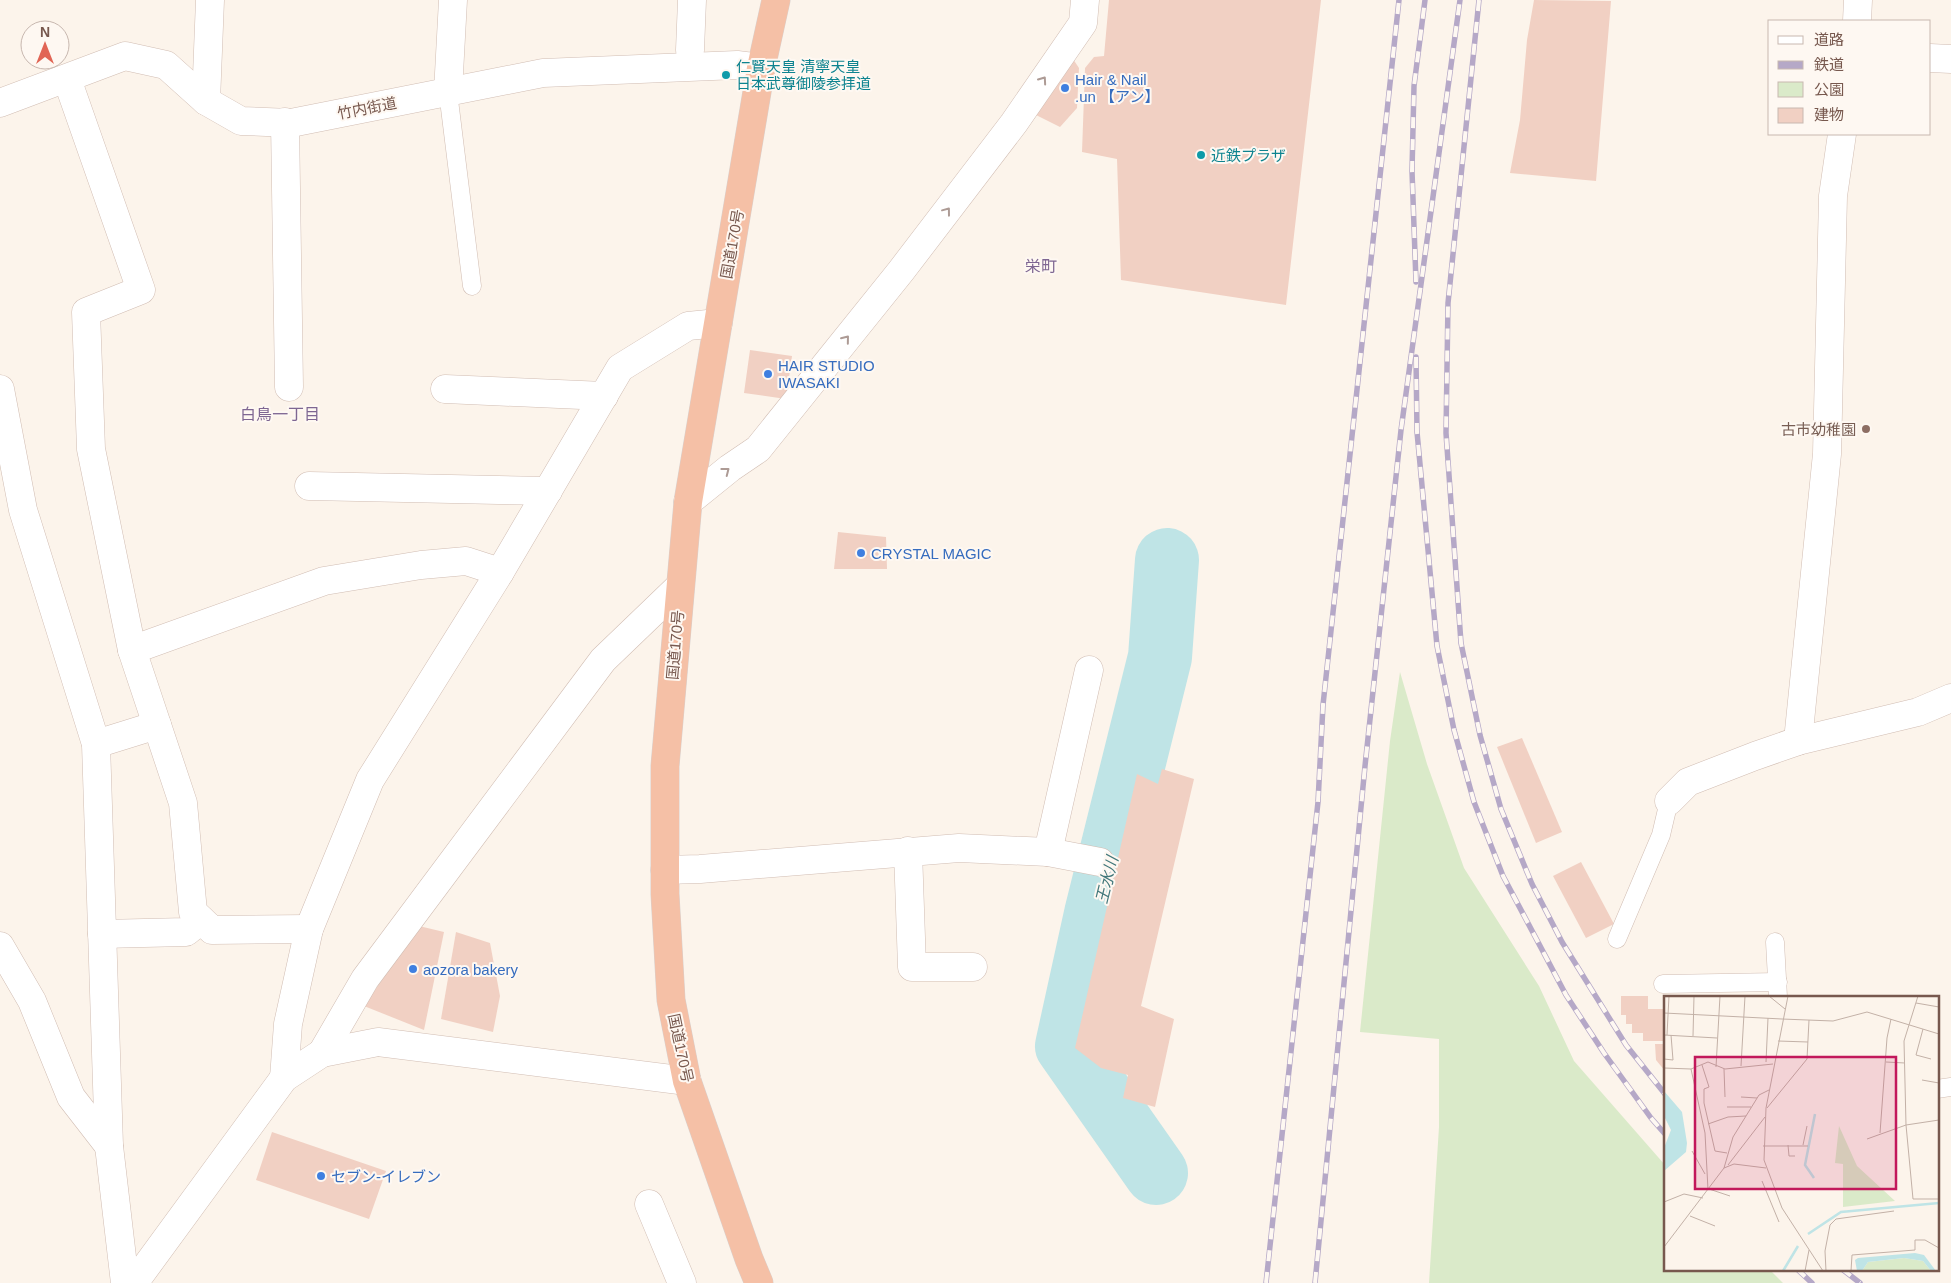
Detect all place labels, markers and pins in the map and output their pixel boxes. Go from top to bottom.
place label: 仁賢天皇 清寧天皇 日本武尊御陵参拝道 [736,58,871,92]
marker: 仁賢天皇 清寧天皇 日本武尊御陵参拝道 [720,69,732,81]
place label: Hair & Nail .un 【アン】 [1075,71,1159,105]
marker: Hair & Nail .un 【アン】 [1059,82,1071,94]
place label: 近鉄プラザ [1211,147,1286,164]
marker: 近鉄プラザ [1195,149,1207,161]
place label: HAIR STUDIO IWASAKI [778,357,875,391]
marker: HAIR STUDIO IWASAKI [762,368,774,380]
place label: 古市幼稚園 [1781,421,1856,438]
marker: 古市幼稚園 [1860,423,1872,435]
place label: CRYSTAL MAGIC [871,545,992,562]
marker: CRYSTAL MAGIC [855,547,867,559]
place label: aozora bakery [423,961,519,978]
marker: aozora bakery [407,963,419,975]
place label: セブン-イレブン [331,1168,441,1185]
marker: セブン-イレブン [315,1170,327,1182]

